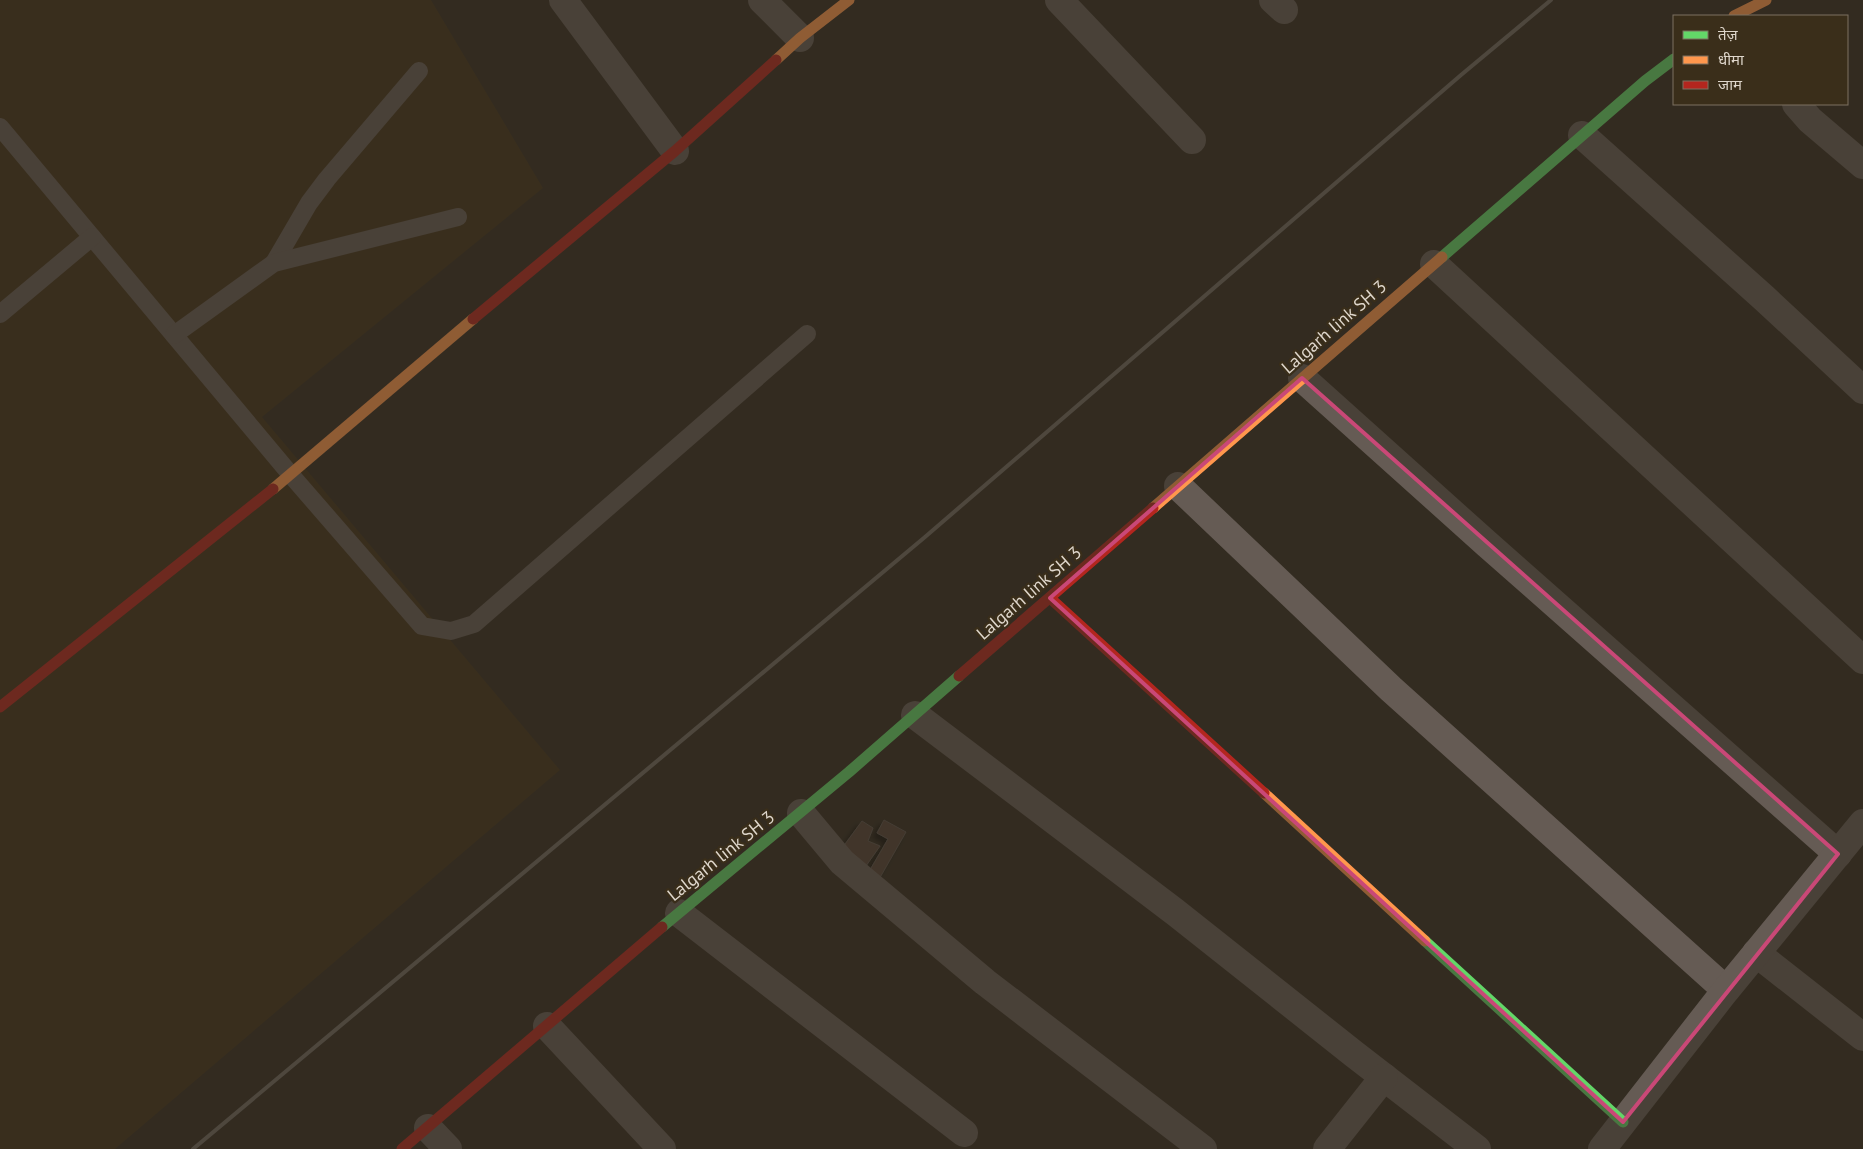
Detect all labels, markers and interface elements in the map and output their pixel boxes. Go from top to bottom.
legend [1673,15,1848,105]
text: तेज़ [1718,25,1739,44]
text: धीमा [1718,50,1745,69]
text: जाम [1718,75,1743,94]
street label: Lalgarh link SH 3 [1276,275,1391,378]
street label: Lalgarh link SH 3 [971,541,1086,644]
street label: Lalgarh link SH 3 [662,805,779,906]

